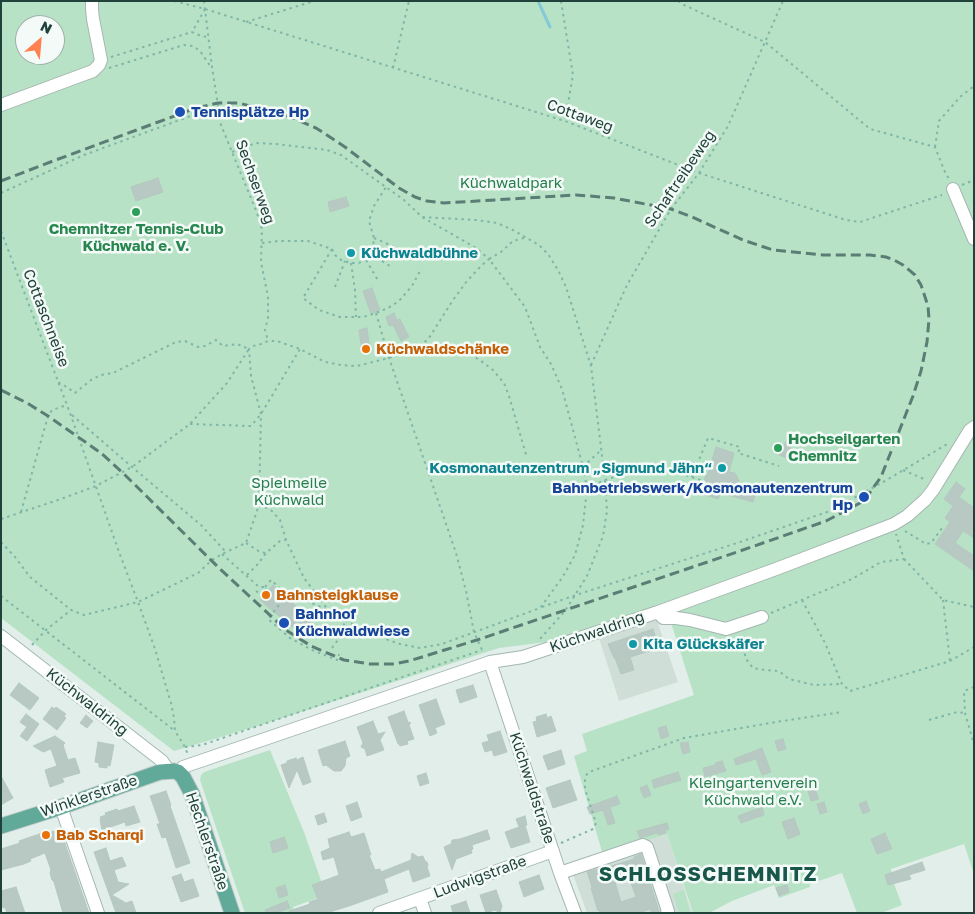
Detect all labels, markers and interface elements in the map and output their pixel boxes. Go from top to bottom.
north arrow [15,15,65,65]
text: N [38,17,55,37]
street label: Cottaweg [544,96,616,136]
place label: Tennisplätze Hp [191,103,309,121]
marker: Tennisplätze Hp [173,105,187,119]
street label: Schaftreibeweg [641,127,719,231]
street label: Sechserweg [231,137,279,227]
park label: Küchwaldpark [460,174,562,192]
marker: Chemnitzer Tennis-Club Küchwald e. V. [130,206,142,218]
place label: Chemnitzer Tennis-Club Küchwald e. V. [49,220,223,255]
place label: Küchwaldbühne [361,244,478,262]
marker: Küchwaldbühne [345,247,357,259]
street label: Cottaschneise [19,266,73,370]
place label: Küchwaldschänke [376,340,509,358]
marker: Küchwaldschänke [360,343,372,355]
place label: Hochseilgarten Chemnitz [788,430,900,465]
marker: Hochseilgarten Chemnitz [772,442,784,454]
place label: Kosmonautenzentrum „Sigmund Jähn“ [429,459,712,477]
marker: Kosmonautenzentrum „Sigmund Jähn“ [716,462,728,474]
park label: Spielmeile Küchwald [251,474,327,509]
place label: Bahnbetriebswerk/Kosmonautenzentrum Hp [552,479,853,514]
marker: Bahnbetriebswerk/Kosmonautenzentrum Hp [857,490,871,504]
place label: Bahnsteigklause [276,586,399,604]
marker: Bahnsteigklause [260,589,272,601]
place label: Bahnhof Küchwaldwiese [295,605,410,640]
street label: Küchwaldring [547,607,647,657]
marker: Bahnhof Küchwaldwiese [277,616,291,630]
place label: Kita Glückskäfer [643,635,764,653]
marker: Kita Glückskäfer [627,638,639,650]
street label: Küchwaldring [42,664,132,740]
street label: Küchwaldstraße [506,730,558,846]
street label: Winklerstraße [38,771,140,821]
park label: Kleingartenverein Küchwald e.V. [689,774,817,809]
street label: Hechlerstraße [182,790,232,892]
place label: Bab Scharqi [56,826,144,844]
marker: Bab Scharqi [40,829,52,841]
street label: Ludwigstraße [431,852,529,902]
district label: SCHLOSSCHEMNITZ [597,863,819,887]

